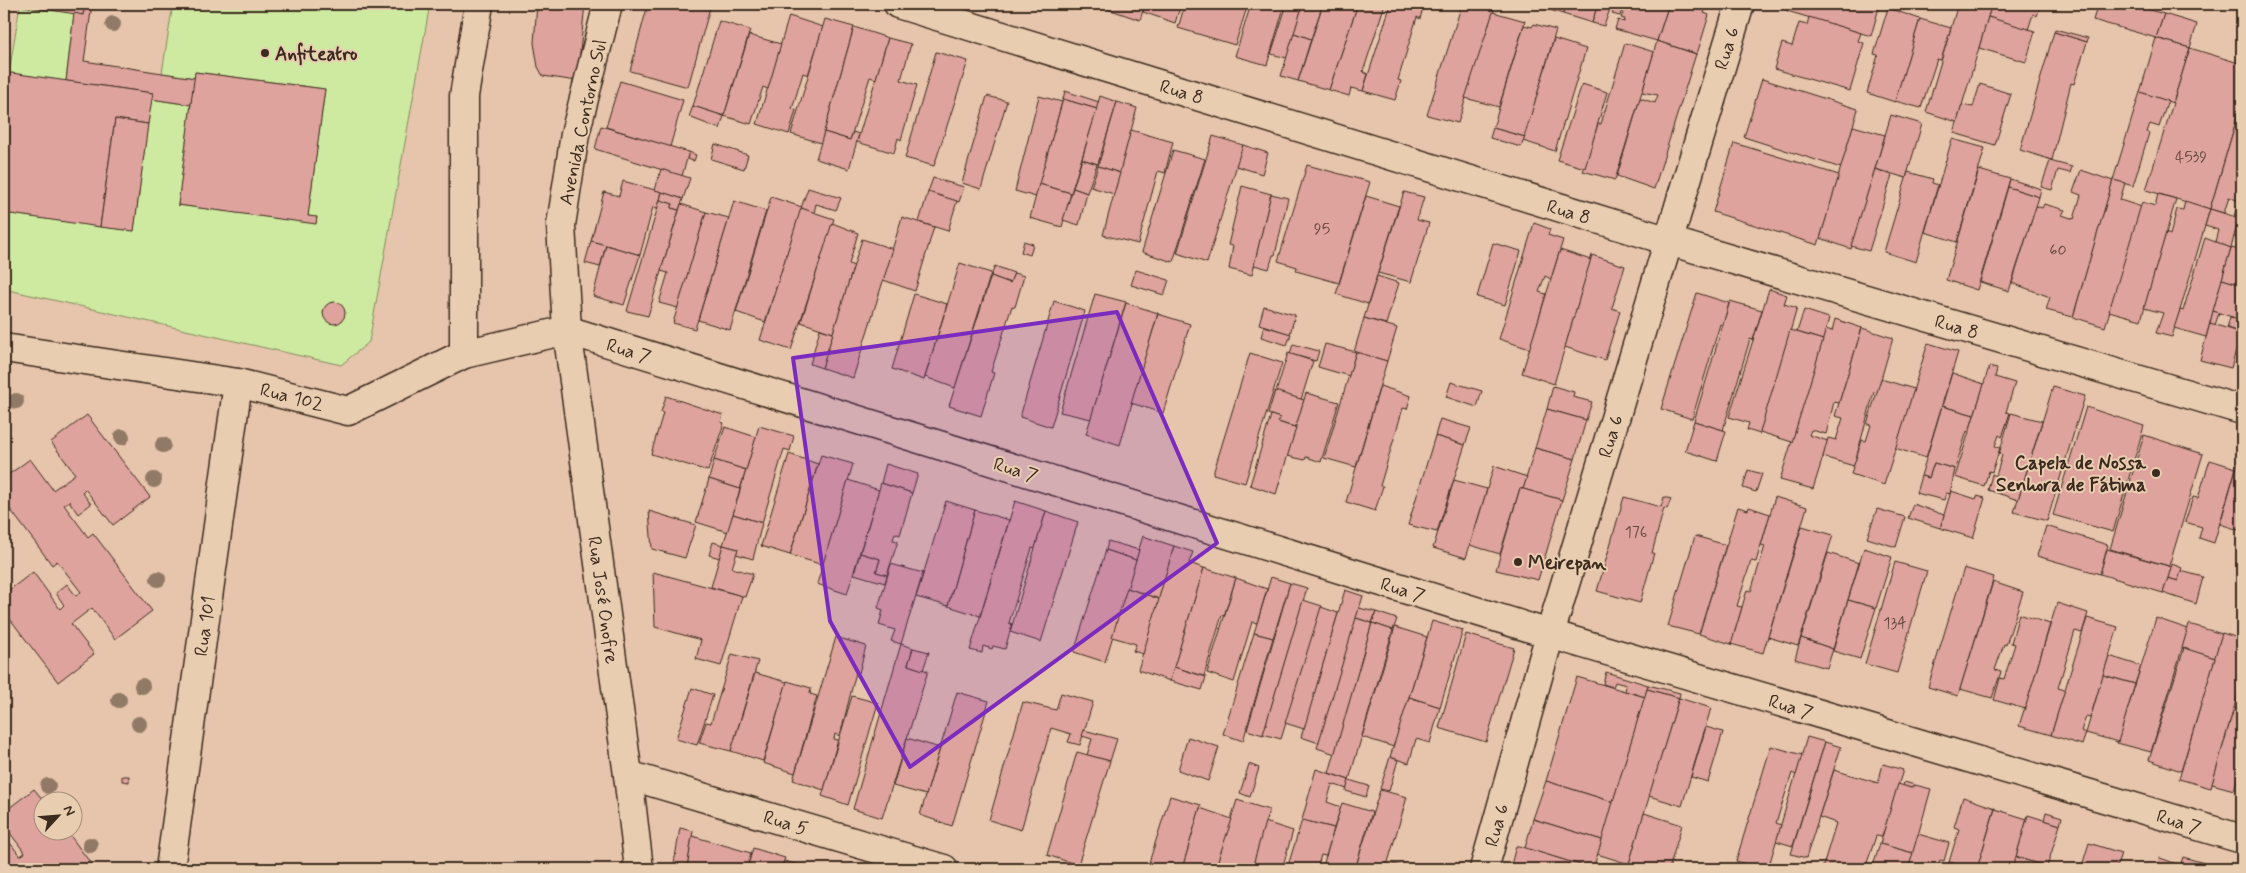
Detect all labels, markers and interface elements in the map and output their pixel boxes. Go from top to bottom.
street label: Rua 6 [1709,24,1746,73]
street label: Avenida Contorno Sul [554,37,613,207]
place label: Anfiteatro [275,42,357,67]
marker: Anfiteatro [259,47,271,59]
street label: Rua 8 [1156,74,1207,111]
house number: 4539 [2175,147,2207,168]
street label: Rua 8 [1543,194,1594,231]
house number: 95 [1314,219,1330,240]
house number: 60 [2049,240,2067,261]
street label: Rua 8 [1932,309,1982,346]
street label: Rua 7 [603,333,654,370]
street label: Rua 102 [257,377,326,417]
street label: Rua 6 [1593,412,1630,461]
place label: Capela de Nossa Senhora de Fátima [1996,451,2147,498]
street label: Rua 7 [990,452,1041,489]
marker: Capela de Nossa Senhora de Fátima [2150,467,2162,479]
house number: 176 [1625,522,1647,543]
street label: Rua José Onofre [581,535,624,666]
place label: Meirepan [1528,551,1606,576]
marker: Meirepan [1512,556,1524,568]
street label: Rua 7 [1377,572,1428,609]
street label: Rua 101 [189,594,222,658]
house number: 134 [1883,613,1907,634]
street label: Rua 7 [1765,689,1816,726]
north arrow [32,790,82,840]
street label: Rua 6 [1479,801,1515,850]
text: N [59,803,79,819]
street label: Rua 7 [2153,804,2204,841]
street label: Rua 5 [760,805,811,842]

